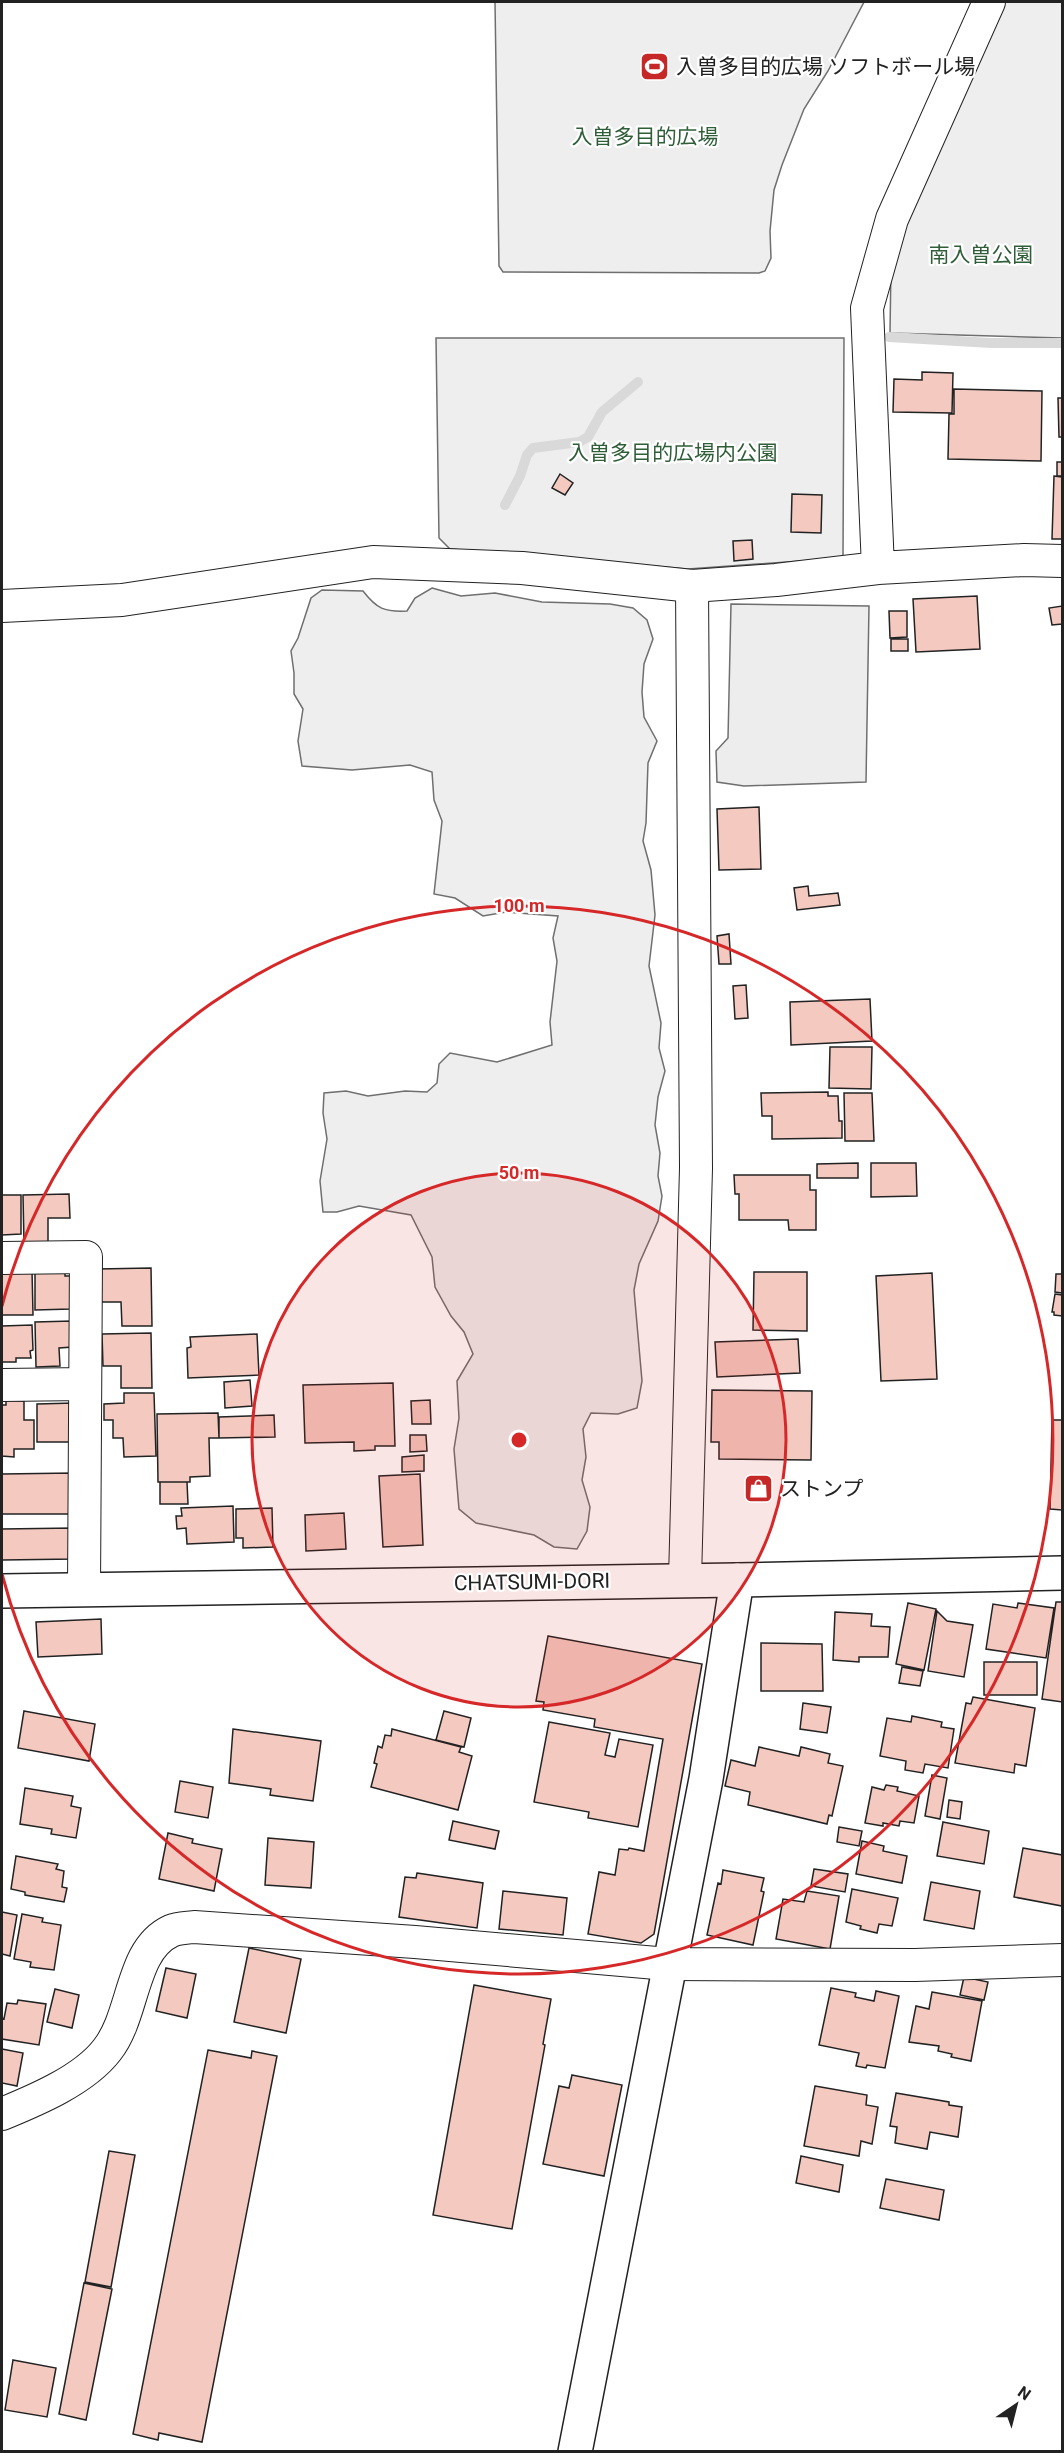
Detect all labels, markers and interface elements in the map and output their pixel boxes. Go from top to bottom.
sports icon: 入曽多目的広場 ソフトボール場 [639,51,671,83]
place label: 入曽多目的広場 ソフトボール場 [676,55,975,79]
park label: 入曽多目的広場 [572,125,719,149]
park label: 南入曽公園 [929,243,1034,267]
park label: 入曽多目的広場内公園 [568,441,778,465]
text: 100 m [493,895,545,916]
text: 50 m [499,1162,539,1183]
centre of rings [509,1430,529,1450]
shop icon: ストンプ [743,1473,775,1505]
place label: ストンプ [780,1477,863,1501]
street label: CHATSUMI-DORI [454,1569,610,1595]
north arrow [986,2375,1046,2435]
text: N [1014,2382,1034,2404]

